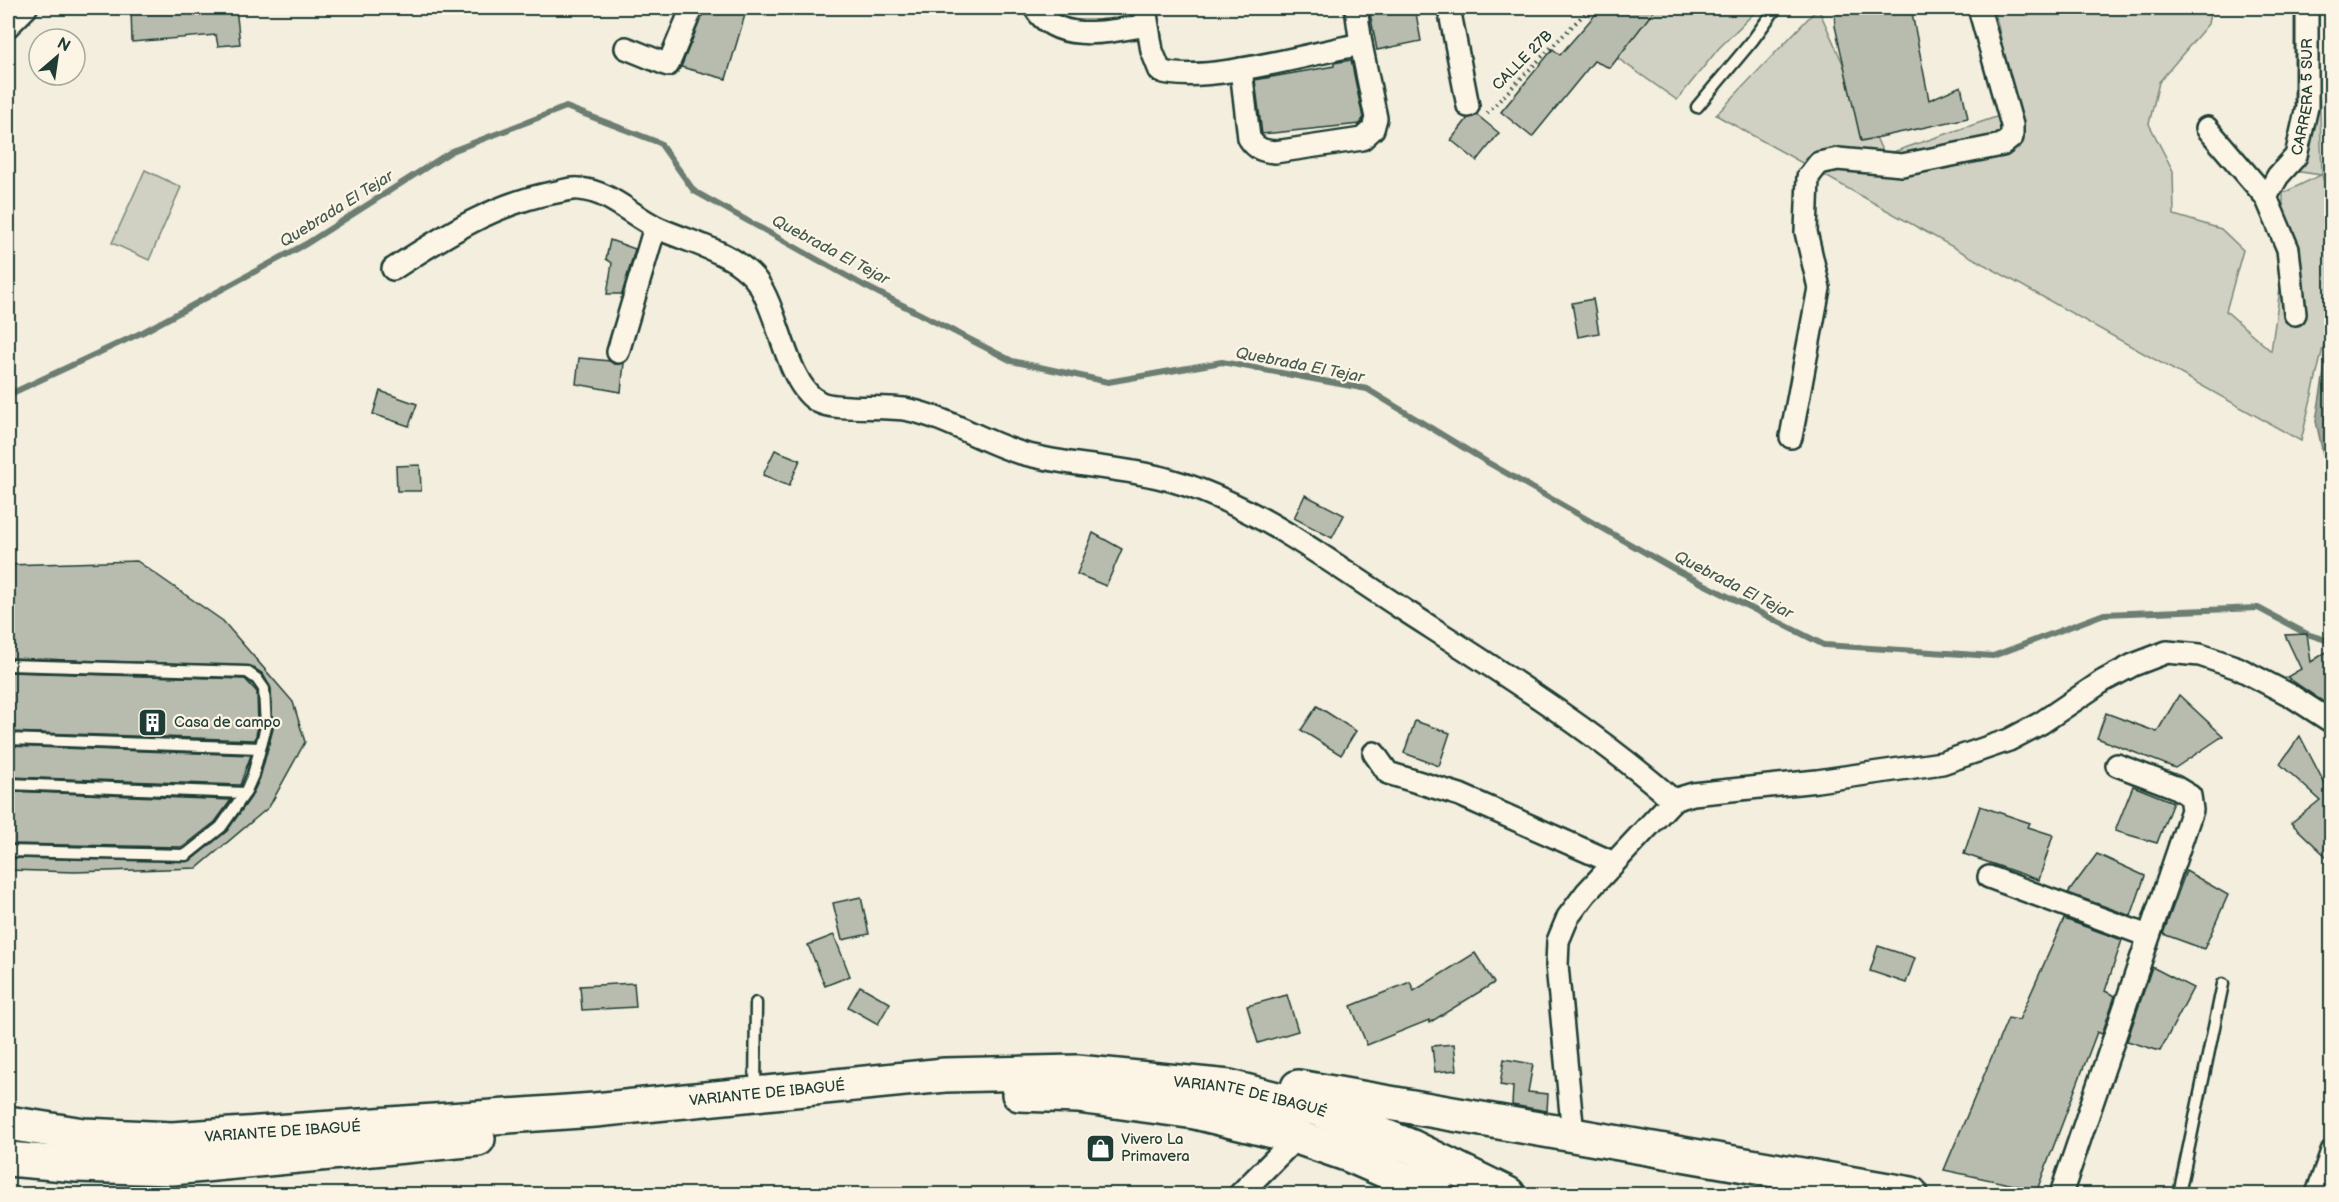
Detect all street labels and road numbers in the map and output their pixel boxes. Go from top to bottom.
street label: CALLE 27B [1488,26,1556,94]
street label: CARRERA 5 SUR [2287,38,2317,157]
street label: VARIANTE DE IBAGUÉ [1173,1073,1330,1122]
street label: VARIANTE DE IBAGUÉ [688,1076,846,1111]
street label: VARIANTE DE IBAGUÉ [204,1117,361,1147]

